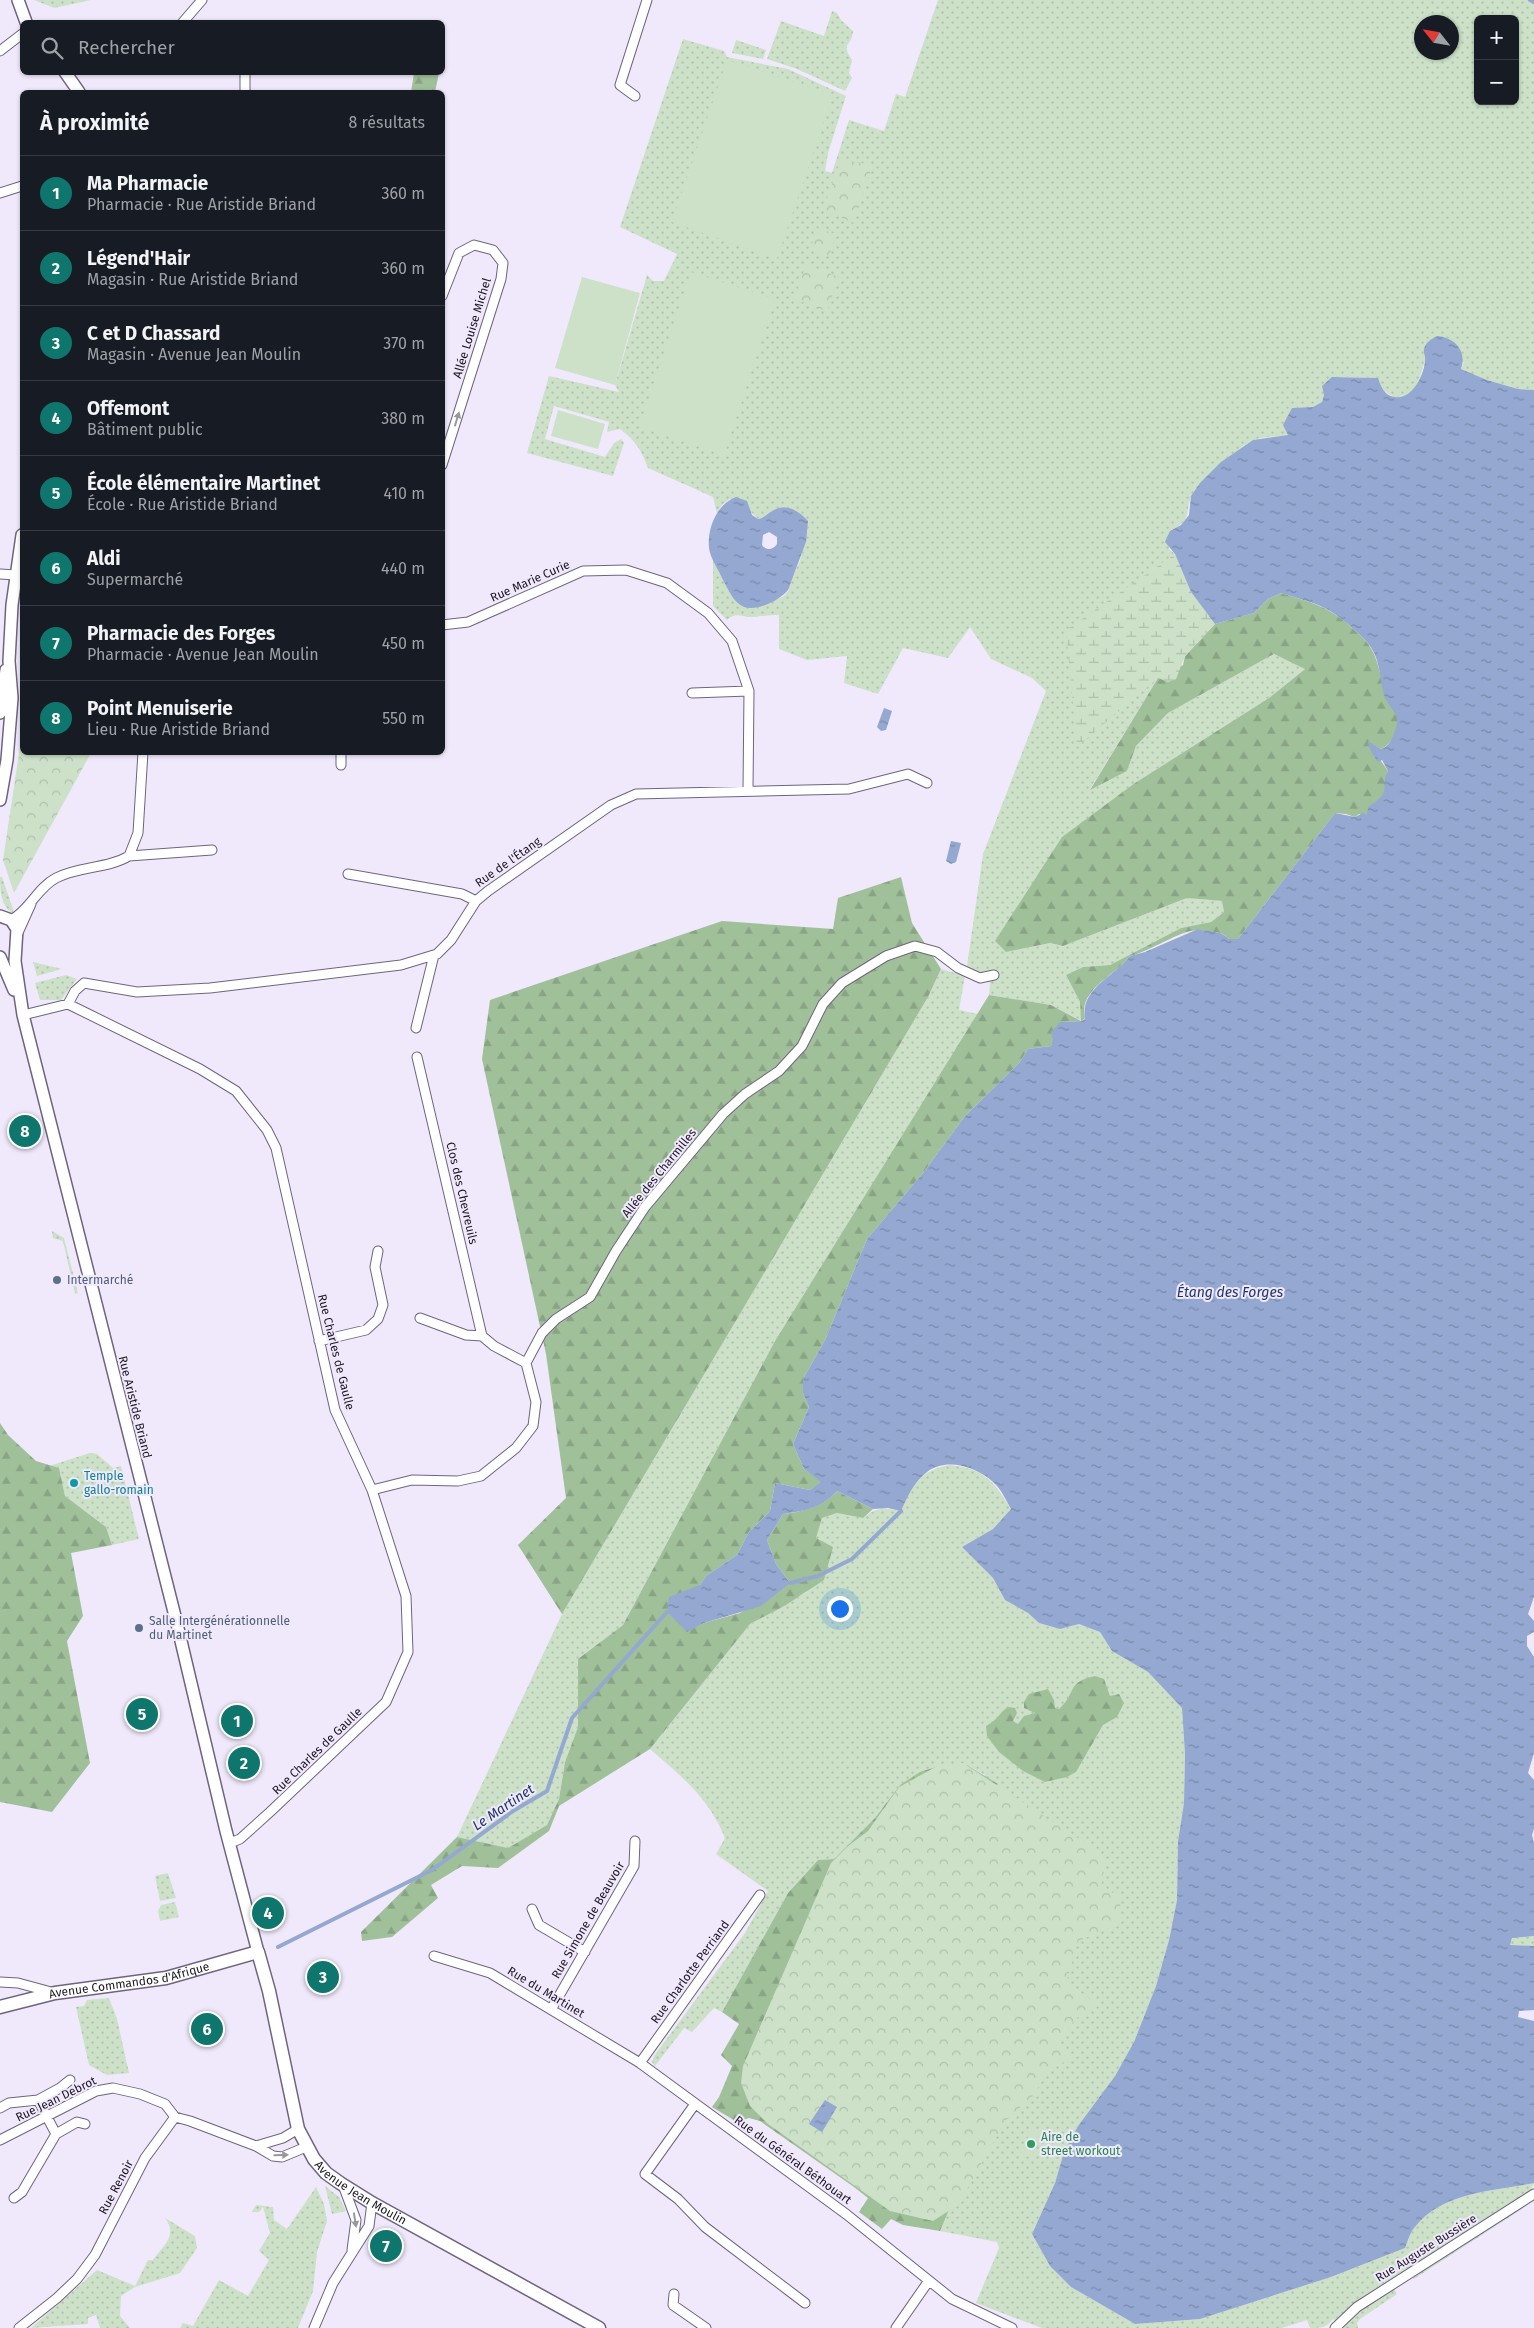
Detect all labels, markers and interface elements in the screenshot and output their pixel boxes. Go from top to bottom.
north arrow [1414,15,1459,60]
map controls [1474,15,1519,105]
button: + [1474,15,1519,60]
search box [20,20,445,75]
icon: search [38,34,66,62]
text: Rechercher [78,36,175,59]
button: − [1474,60,1519,105]
text: À proximité [40,110,149,136]
text: 8 résultats [348,113,425,132]
text: Ma Pharmacie [87,172,208,195]
text: 1 [52,184,60,203]
text: 360 m [382,184,425,203]
text: Pharmacie · Rue Aristide Briand [87,195,316,214]
text: Légend'Hair [87,247,190,270]
text: 2 [52,259,60,278]
text: 360 m [382,259,425,278]
text: Magasin · Rue Aristide Briand [87,270,298,289]
street label: Allée Louise Michel [450,276,494,380]
text: C et D Chassard [87,322,220,345]
text: 3 [52,334,60,353]
text: 370 m [383,334,425,353]
text: Magasin · Avenue Jean Moulin [87,345,301,364]
text: Offemont [87,397,169,420]
text: 4 [51,409,61,428]
text: 380 m [381,409,425,428]
one-way arrow [454,411,462,426]
text: Bâtiment public [87,420,203,439]
text: École élémentaire Martinet [87,472,320,495]
text: 5 [52,484,60,503]
text: 410 m [384,484,425,503]
text: École · Rue Aristide Briand [87,495,278,514]
text: Aldi [87,547,121,570]
street label: Rue Marie Curie [488,557,572,605]
text: 6 [51,559,61,578]
text: 440 m [381,559,425,578]
text: Supermarché [87,570,183,589]
text: Pharmacie des Forges [87,622,275,645]
text: 7 [52,634,60,653]
text: 450 m [382,634,425,653]
text: Pharmacie · Avenue Jean Moulin [87,645,319,664]
text: Point Menuiserie [87,697,233,720]
text: 8 [51,709,61,728]
text: 550 m [382,709,425,728]
text: Lieu · Rue Aristide Briand [87,720,270,739]
street label: Rue de l'Étang [472,833,544,890]
pin: 8 [9,1112,41,1150]
street label: Allée des Charmilles [619,1125,699,1220]
street label: Clos des Chevreuils [443,1140,481,1246]
place label: Intermarché [67,1273,133,1287]
marker: Intermarché [51,1274,63,1286]
water label: Étang des Forges [1177,1283,1284,1301]
street label: Rue Charles de Gaulle [315,1293,357,1411]
street label: Rue Aristide Briand [115,1354,155,1460]
place label: Temple gallo-romain [84,1469,154,1497]
marker: Temple gallo-romain [68,1477,80,1489]
your location [827,1596,853,1622]
place label: Salle Intergénérationnelle du Martinet [149,1614,290,1642]
marker: Salle Intergénérationnelle du Martinet [133,1622,145,1634]
pin: 5 [126,1695,158,1733]
pin: 1 [221,1702,253,1740]
street label: Rue Charles de Gaulle [269,1705,365,1797]
pin: 2 [228,1744,260,1782]
water label: Le Martinet [469,1781,537,1834]
street label: Rue Simone de Beauvoir [549,1859,627,1981]
pin: 4 [252,1894,284,1932]
street label: Rue Charlotte Perriand [648,1918,732,2026]
pin: 3 [307,1958,339,1996]
street label: Avenue Commandos d'Afrique [47,1959,211,2001]
street label: Rue du Martinet [505,1963,588,2021]
pin: 6 [191,2010,223,2048]
street label: Rue Jean Debrot [13,2073,99,2125]
street label: Rue du Général Béthouart [732,2113,855,2207]
place label: Aire de street workout [1041,2130,1121,2158]
marker: Aire de street workout [1025,2138,1037,2150]
one-way arrow [273,2151,289,2159]
street label: Rue Renoir [96,2157,136,2217]
street label: Avenue Jean Moulin [312,2158,409,2228]
street label: Rue Auguste Bussière [1373,2211,1479,2285]
one-way arrow [351,2213,359,2229]
pin: 7 [370,2227,402,2265]

